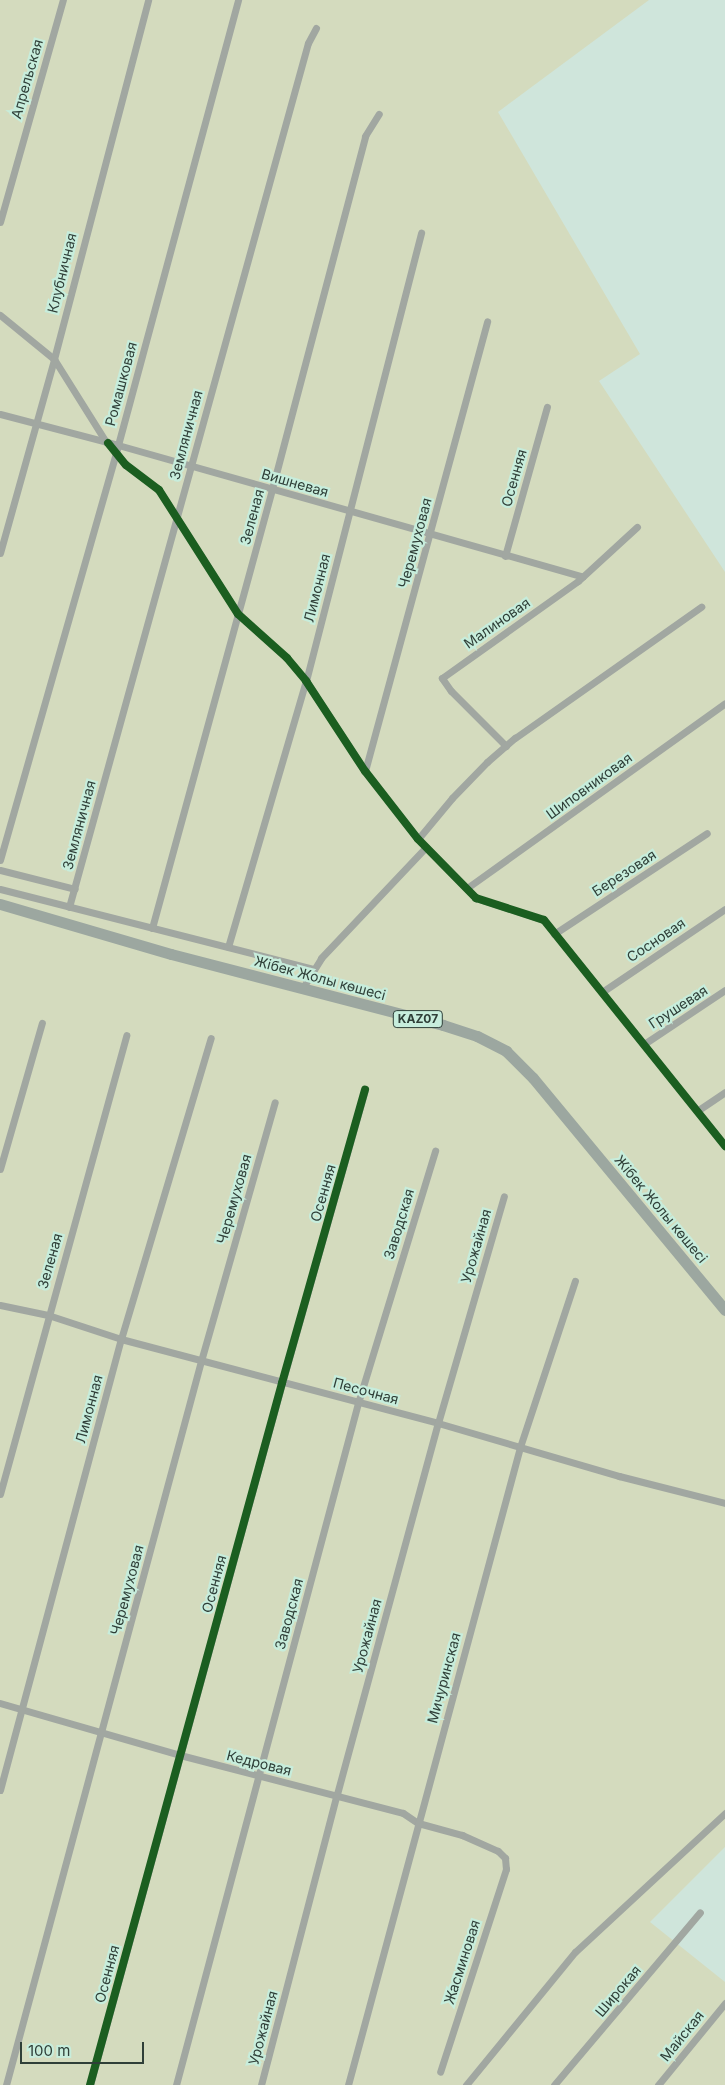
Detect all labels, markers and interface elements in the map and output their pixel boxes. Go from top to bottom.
street label: Апрельская [8,37,46,121]
street label: Клубничная [44,231,80,315]
street label: Ромашковая [102,340,140,428]
street label: Земляничная [166,388,206,482]
street label: Осенняя [498,447,530,509]
street label: Вишневая [260,465,330,501]
street label: Зеленая [237,487,267,547]
street label: Черемуховая [395,496,435,590]
street label: Лимонная [300,552,334,624]
street label: Малиновая [461,594,533,652]
street label: Шиповниковая [543,749,635,823]
street label: Земляничная [59,778,99,872]
street label: Березовая [589,846,659,900]
street label: Сосновая [624,914,688,966]
street label: Жібек Жолы көшесі [252,952,388,1004]
street label: Грушевая [645,982,711,1032]
road number: KAZ07 [392,1010,444,1028]
street label: Черемуховая [213,1152,255,1246]
street label: Жібек Жолы көшесі [611,1152,711,1266]
street label: Осенняя [307,1162,339,1224]
street label: Заводская [380,1187,418,1261]
street label: Урожайная [457,1207,495,1285]
street label: Зеленая [34,1231,66,1291]
street label: Лимонная [72,1373,106,1445]
street label: Песочная [331,1374,401,1408]
street label: Черемуховая [107,1543,147,1637]
street label: Осенняя [198,1553,230,1615]
street label: Заводская [271,1577,307,1651]
street label: Урожайная [349,1597,385,1675]
street label: Мичуринская [424,1631,464,1725]
street label: Кедровая [225,1747,293,1779]
street label: Жасминовая [440,1918,484,2006]
street label: Осенняя [91,1943,123,2005]
street label: Широкая [592,1962,644,2020]
street label: Урожайная [245,1989,281,2067]
street label: Майская [657,2007,707,2065]
scale bar [22,2032,146,2064]
text: 100 m [28,2041,70,2060]

